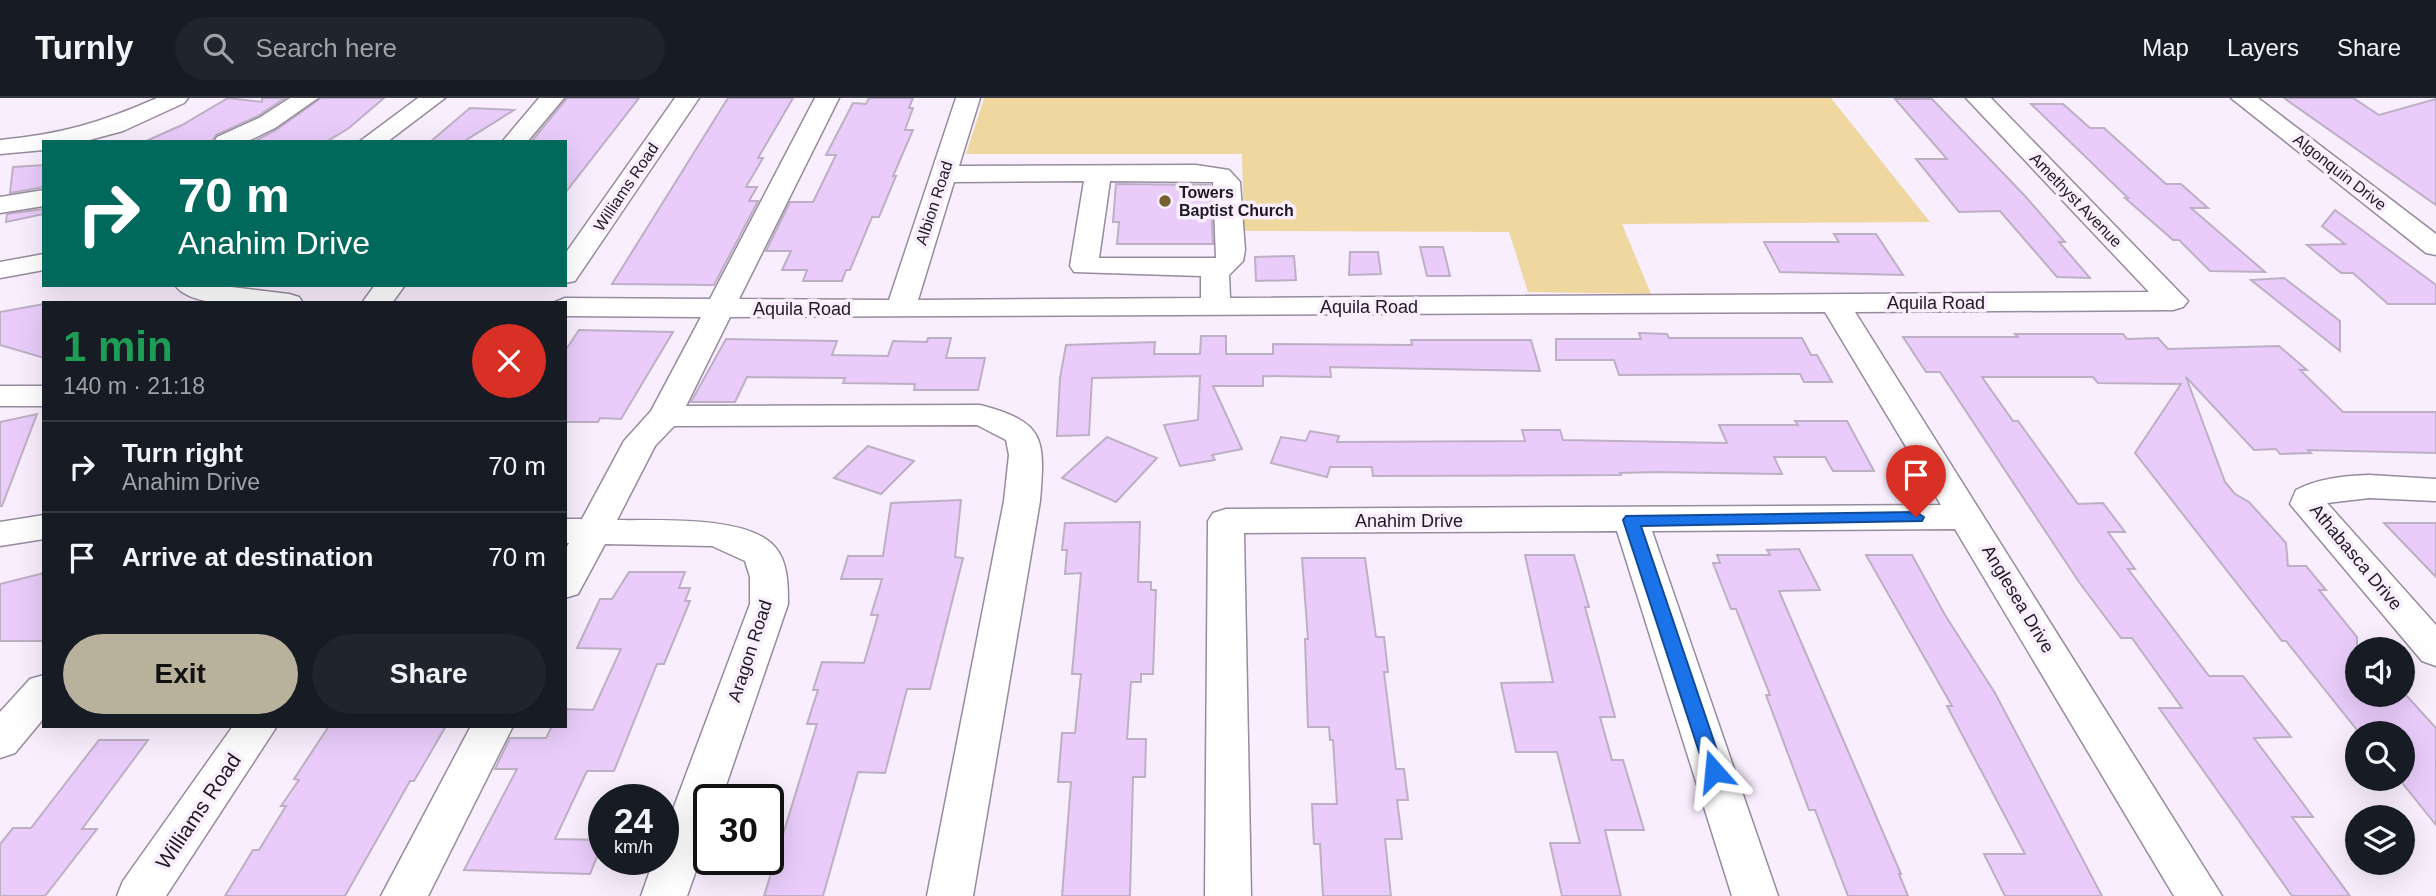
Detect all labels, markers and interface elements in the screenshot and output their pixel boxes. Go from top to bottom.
search box [175,17,665,80]
text: Turnly [35,29,133,66]
icon: search [199,29,237,67]
text: Search here [255,33,397,63]
text: Map [2142,34,2189,61]
text: Layers [2227,34,2299,61]
text: Share [2337,34,2401,61]
street label: Algonquin Drive [2290,131,2390,214]
street label: Williams Road [590,140,662,234]
street label: Amethyst Avenue [2027,149,2125,251]
street label: Albion Road [912,159,956,247]
icon: right [63,168,154,259]
text: 70 m [178,168,290,222]
place label: Towers Baptist Church [1179,184,1294,219]
marker: Towers Baptist Church [1157,193,1173,209]
text: Anahim Drive [178,225,370,261]
street label: Aquila Road [1887,293,1985,313]
street label: Aquila Road [1320,297,1418,317]
street label: Aquila Road [753,299,851,319]
text: 1 min [63,323,173,370]
button: close [472,324,546,398]
text: 140 m · 21:18 [63,373,205,399]
text: Turn right [122,438,243,468]
pin [1886,445,1946,517]
icon: right [63,448,101,486]
text: 70 m [488,451,546,481]
icon: arrive [1897,456,1935,494]
text: Anahim Drive [122,469,260,495]
street label: Athabasca Drive [2306,500,2406,614]
street label: Anahim Drive [1355,511,1463,531]
icon: arrive [63,539,101,577]
text: Arrive at destination [122,542,373,572]
text: 70 m [488,542,546,572]
street label: Anglesea Drive [1978,542,2058,656]
street label: Aragon Road [724,597,776,705]
button: Exit [63,634,298,714]
button: Share [312,634,546,714]
map controls [2345,637,2415,875]
button: sound [2345,637,2415,707]
button: search [2345,721,2415,791]
position arrow [1677,734,1751,808]
street label: Williams Road [151,749,245,873]
speed limit sign: 30 [693,784,784,875]
text: 24 [614,801,653,840]
button: layers [2345,805,2415,875]
text: km/h [614,837,653,857]

